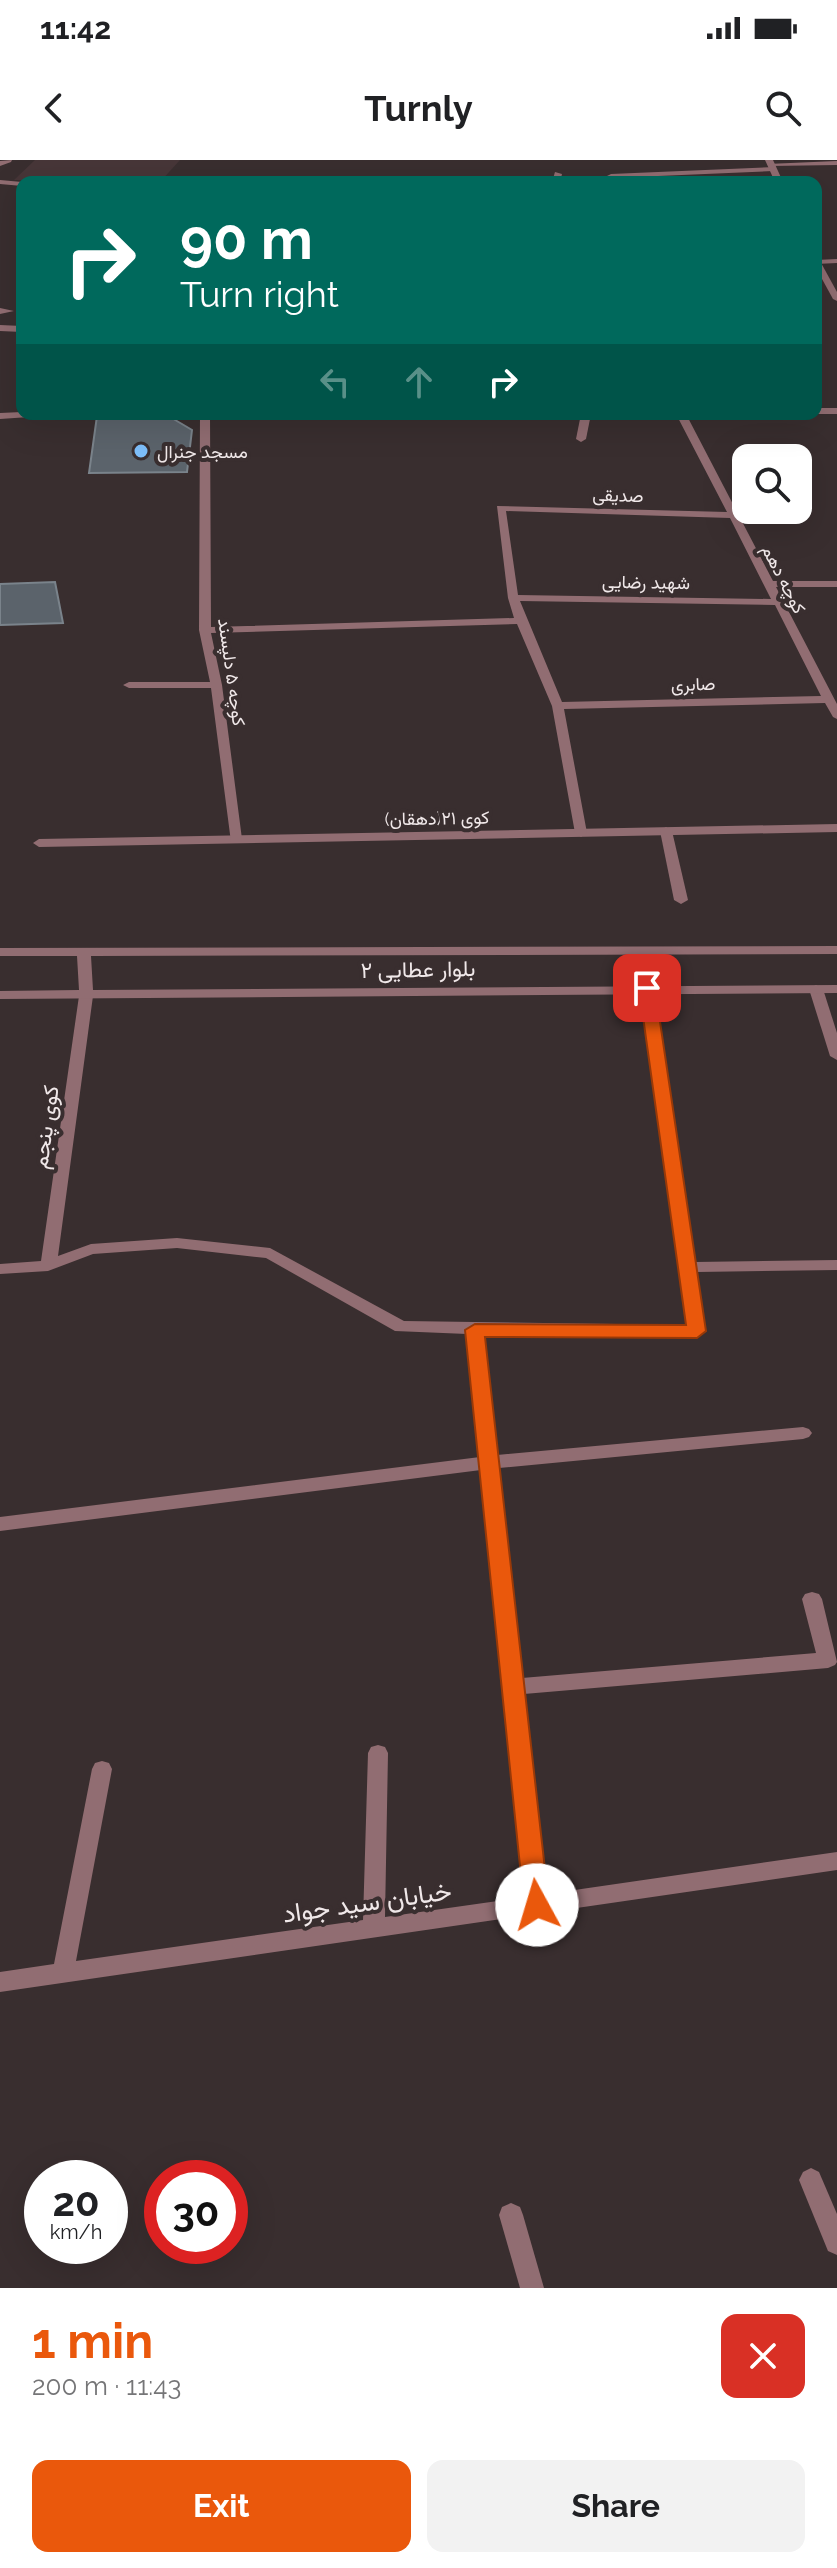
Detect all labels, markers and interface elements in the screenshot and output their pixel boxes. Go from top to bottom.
text: 11:42 [40,11,111,46]
icon: back [32,86,76,130]
icon: search [761,86,805,130]
text: Turnly [364,87,473,129]
text: 90 m [180,206,313,272]
icon: right [48,208,152,312]
text: Turn right [180,273,339,315]
icon: left [313,360,357,404]
icon: ahead [397,360,441,404]
icon: right [481,360,525,404]
place label: مسجد جنرال [157,441,248,463]
marker: مسجد جنرال [132,442,150,460]
map controls [732,444,812,524]
button: search [732,444,812,524]
street label: صدیقی [592,484,644,507]
street label: کوچه دهم [756,541,810,618]
street label: شهید رضایی [602,571,690,594]
street label: کوچه ۵ دلپسند [212,617,250,727]
street label: صابری [670,673,716,696]
street label: کوی ۲۱(دهقان) [385,807,489,830]
pin [613,954,681,1022]
street label: بلوار عطایی ۲ [360,955,476,984]
icon: arrive [625,966,669,1010]
street label: کوی پنجم [26,1083,66,1171]
position arrow [495,1863,579,1947]
street label: خیابان سید جواد [281,1875,454,1930]
speed limit sign: 30 [144,2160,248,2264]
text: 20 [52,2178,100,2225]
text: km/h [50,2220,102,2244]
text: 1 min [32,2313,153,2369]
button: close [721,2314,805,2398]
text: 200 m · 11:43 [32,2371,181,2401]
button: Exit [32,2460,411,2552]
button: Share [427,2460,805,2552]

